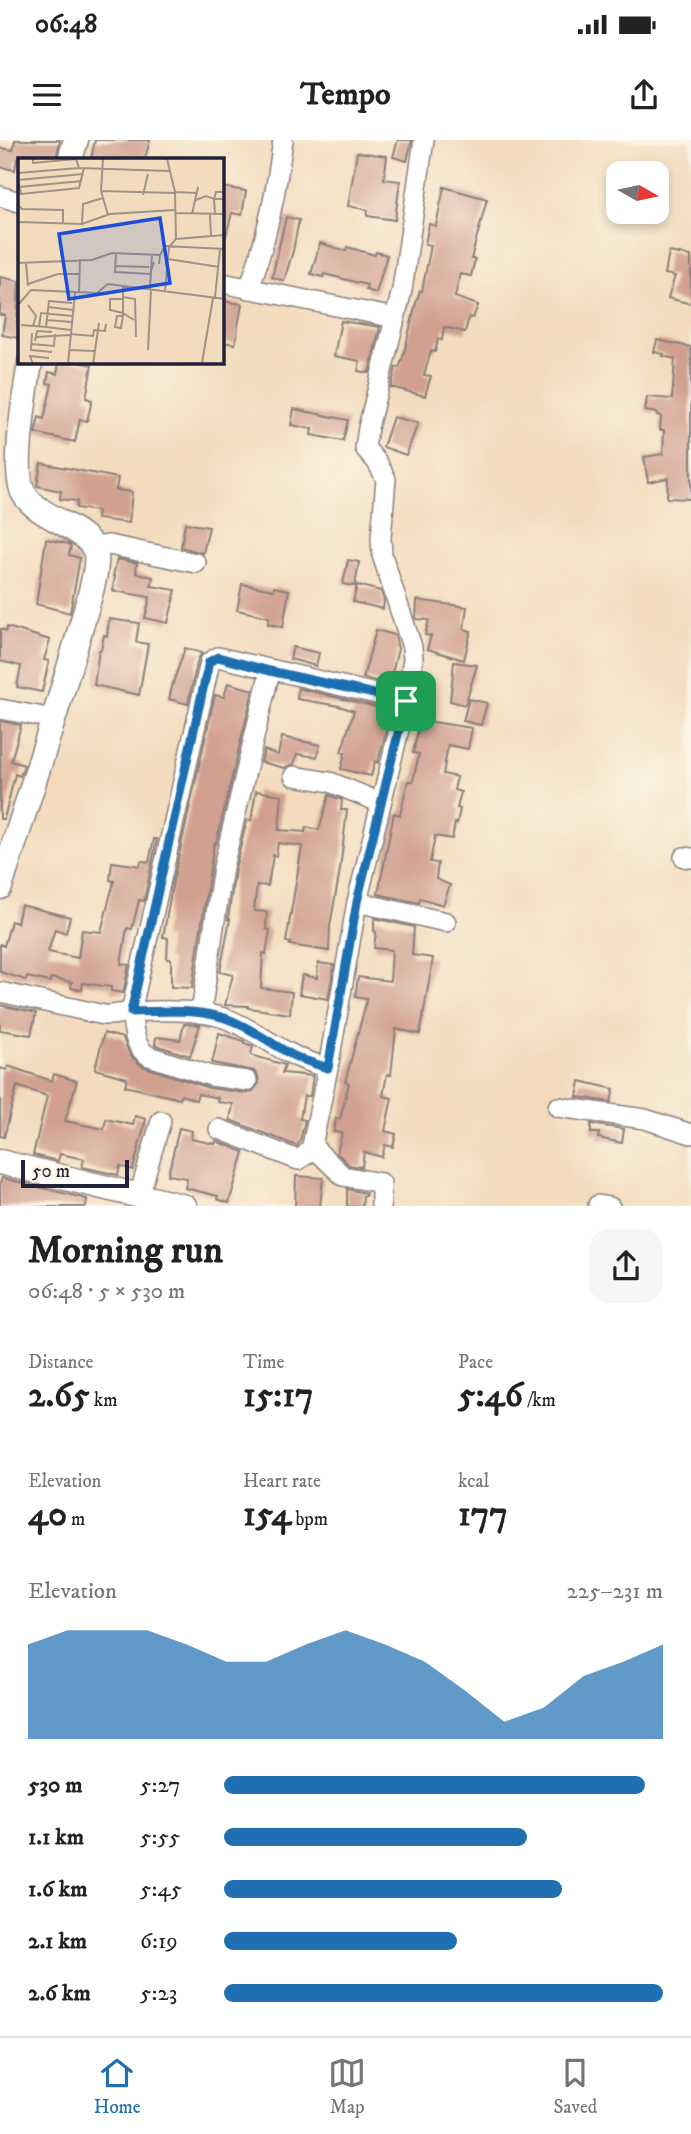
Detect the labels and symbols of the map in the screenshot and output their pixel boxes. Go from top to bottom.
inset map [18,158,224,364]
north arrow [606,161,668,224]
pin [376,671,436,731]
scale bar [21,1157,130,1189]

